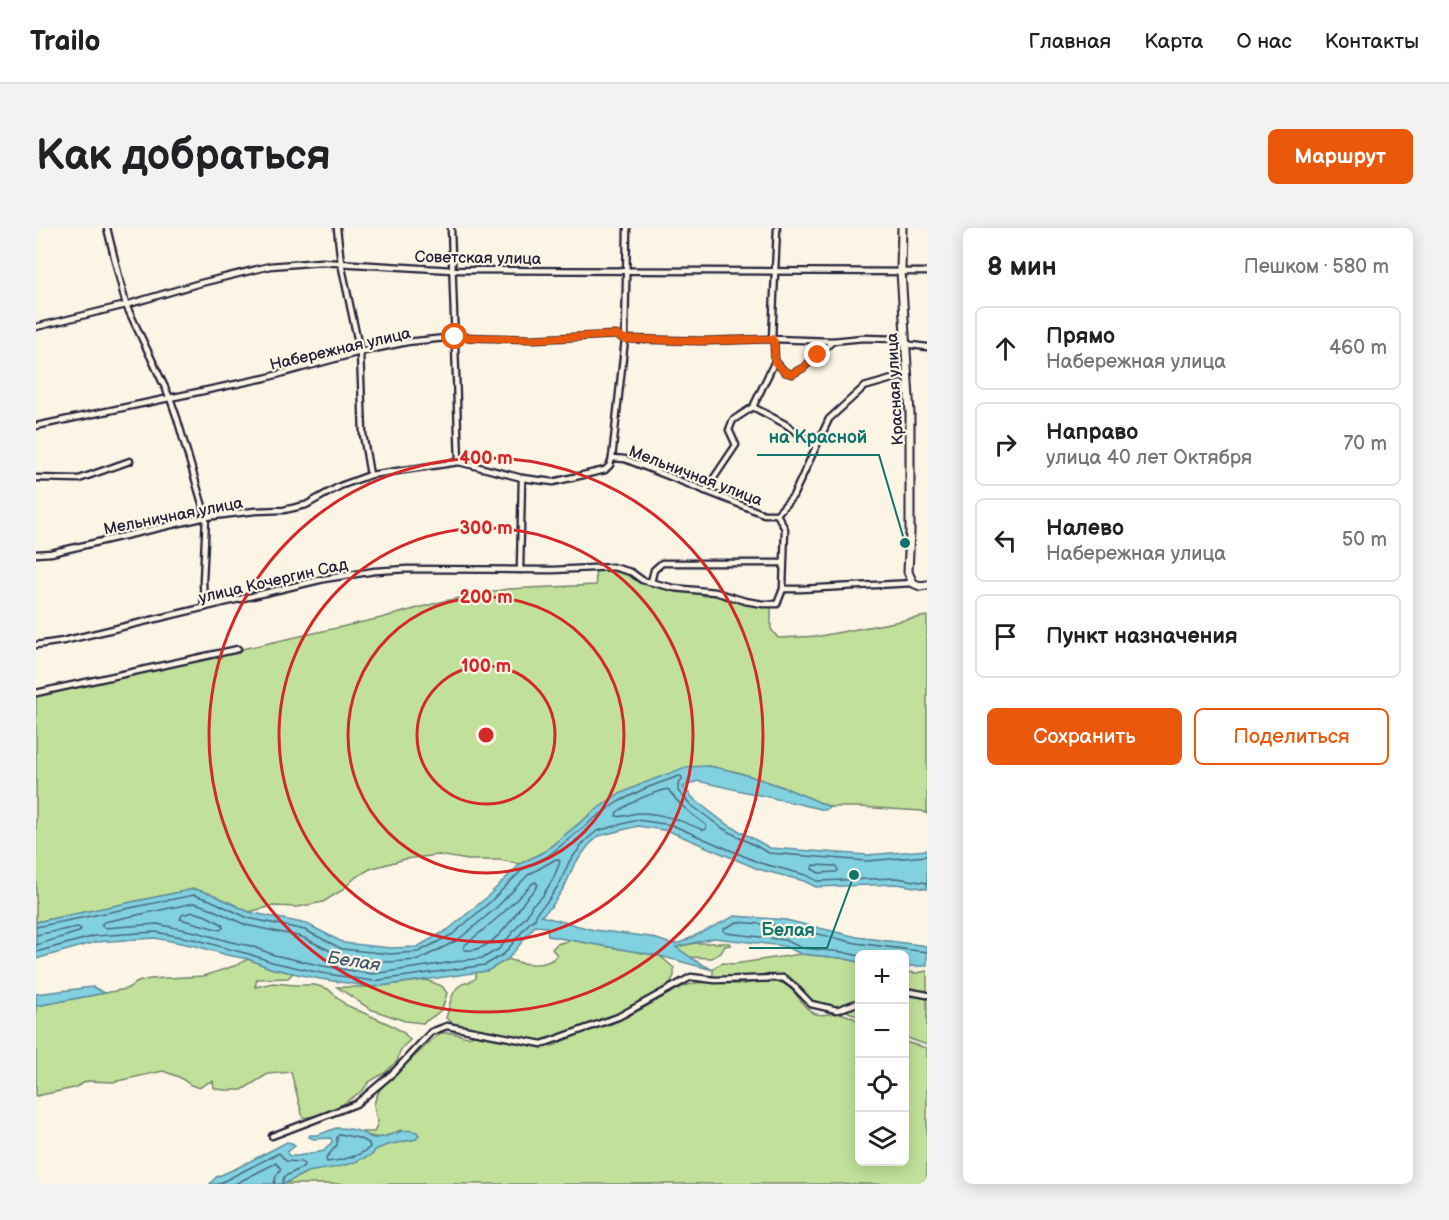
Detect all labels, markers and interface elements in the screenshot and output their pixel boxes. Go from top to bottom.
text: Trailo [30,25,101,58]
text: Главная [1028,29,1111,54]
text: Карта [1144,29,1203,54]
text: О нас [1236,29,1292,54]
text: Контакты [1325,29,1419,54]
button: Маршрут [1268,129,1413,184]
text: Как добраться [36,131,331,182]
street label: Советская улица [415,248,542,269]
text: 8 мин [987,252,1057,283]
text: Пешком · 580 m [1244,255,1389,279]
route start [441,323,467,349]
text: Прямо [1046,323,1115,350]
street label: Набережная улица [268,324,413,375]
street label: Красная улица [883,332,908,446]
icon: ahead [989,332,1022,365]
text: 460 m [1329,336,1387,360]
route end [804,341,830,367]
text: Набережная улица [1046,350,1226,374]
callout: на Красной [757,419,879,455]
text: Направо [1046,419,1138,446]
text: на Красной [769,427,867,448]
icon: right [989,428,1022,461]
text: 70 m [1343,432,1387,456]
street label: Мельничная улица [626,442,765,511]
text: улица 40 лет Октября [1046,446,1252,470]
text: 400 m [459,448,513,469]
street label: Мельничная улица [102,494,245,539]
text: Налево [1046,515,1124,542]
text: 300 m [459,518,513,539]
icon: left [989,524,1022,557]
text: 50 m [1342,528,1387,552]
text: Набережная улица [1046,542,1226,566]
street label: улица Кочергин Сад [197,555,350,608]
text: 200 m [459,587,513,608]
icon: arrive [989,620,1022,653]
text: Пункт назначения [1046,623,1238,650]
text: 100 m [461,656,511,677]
button: Сохранить [987,708,1182,765]
button: Поделиться [1194,708,1389,765]
centre of rings [476,725,496,745]
callout: Белая [749,912,827,948]
text: Белая [761,920,815,941]
water label: Белая [326,947,382,976]
map controls [855,950,909,1166]
button: + [855,950,909,1004]
button: − [855,1004,909,1058]
button: locate [855,1058,909,1112]
button: layers [855,1112,909,1166]

